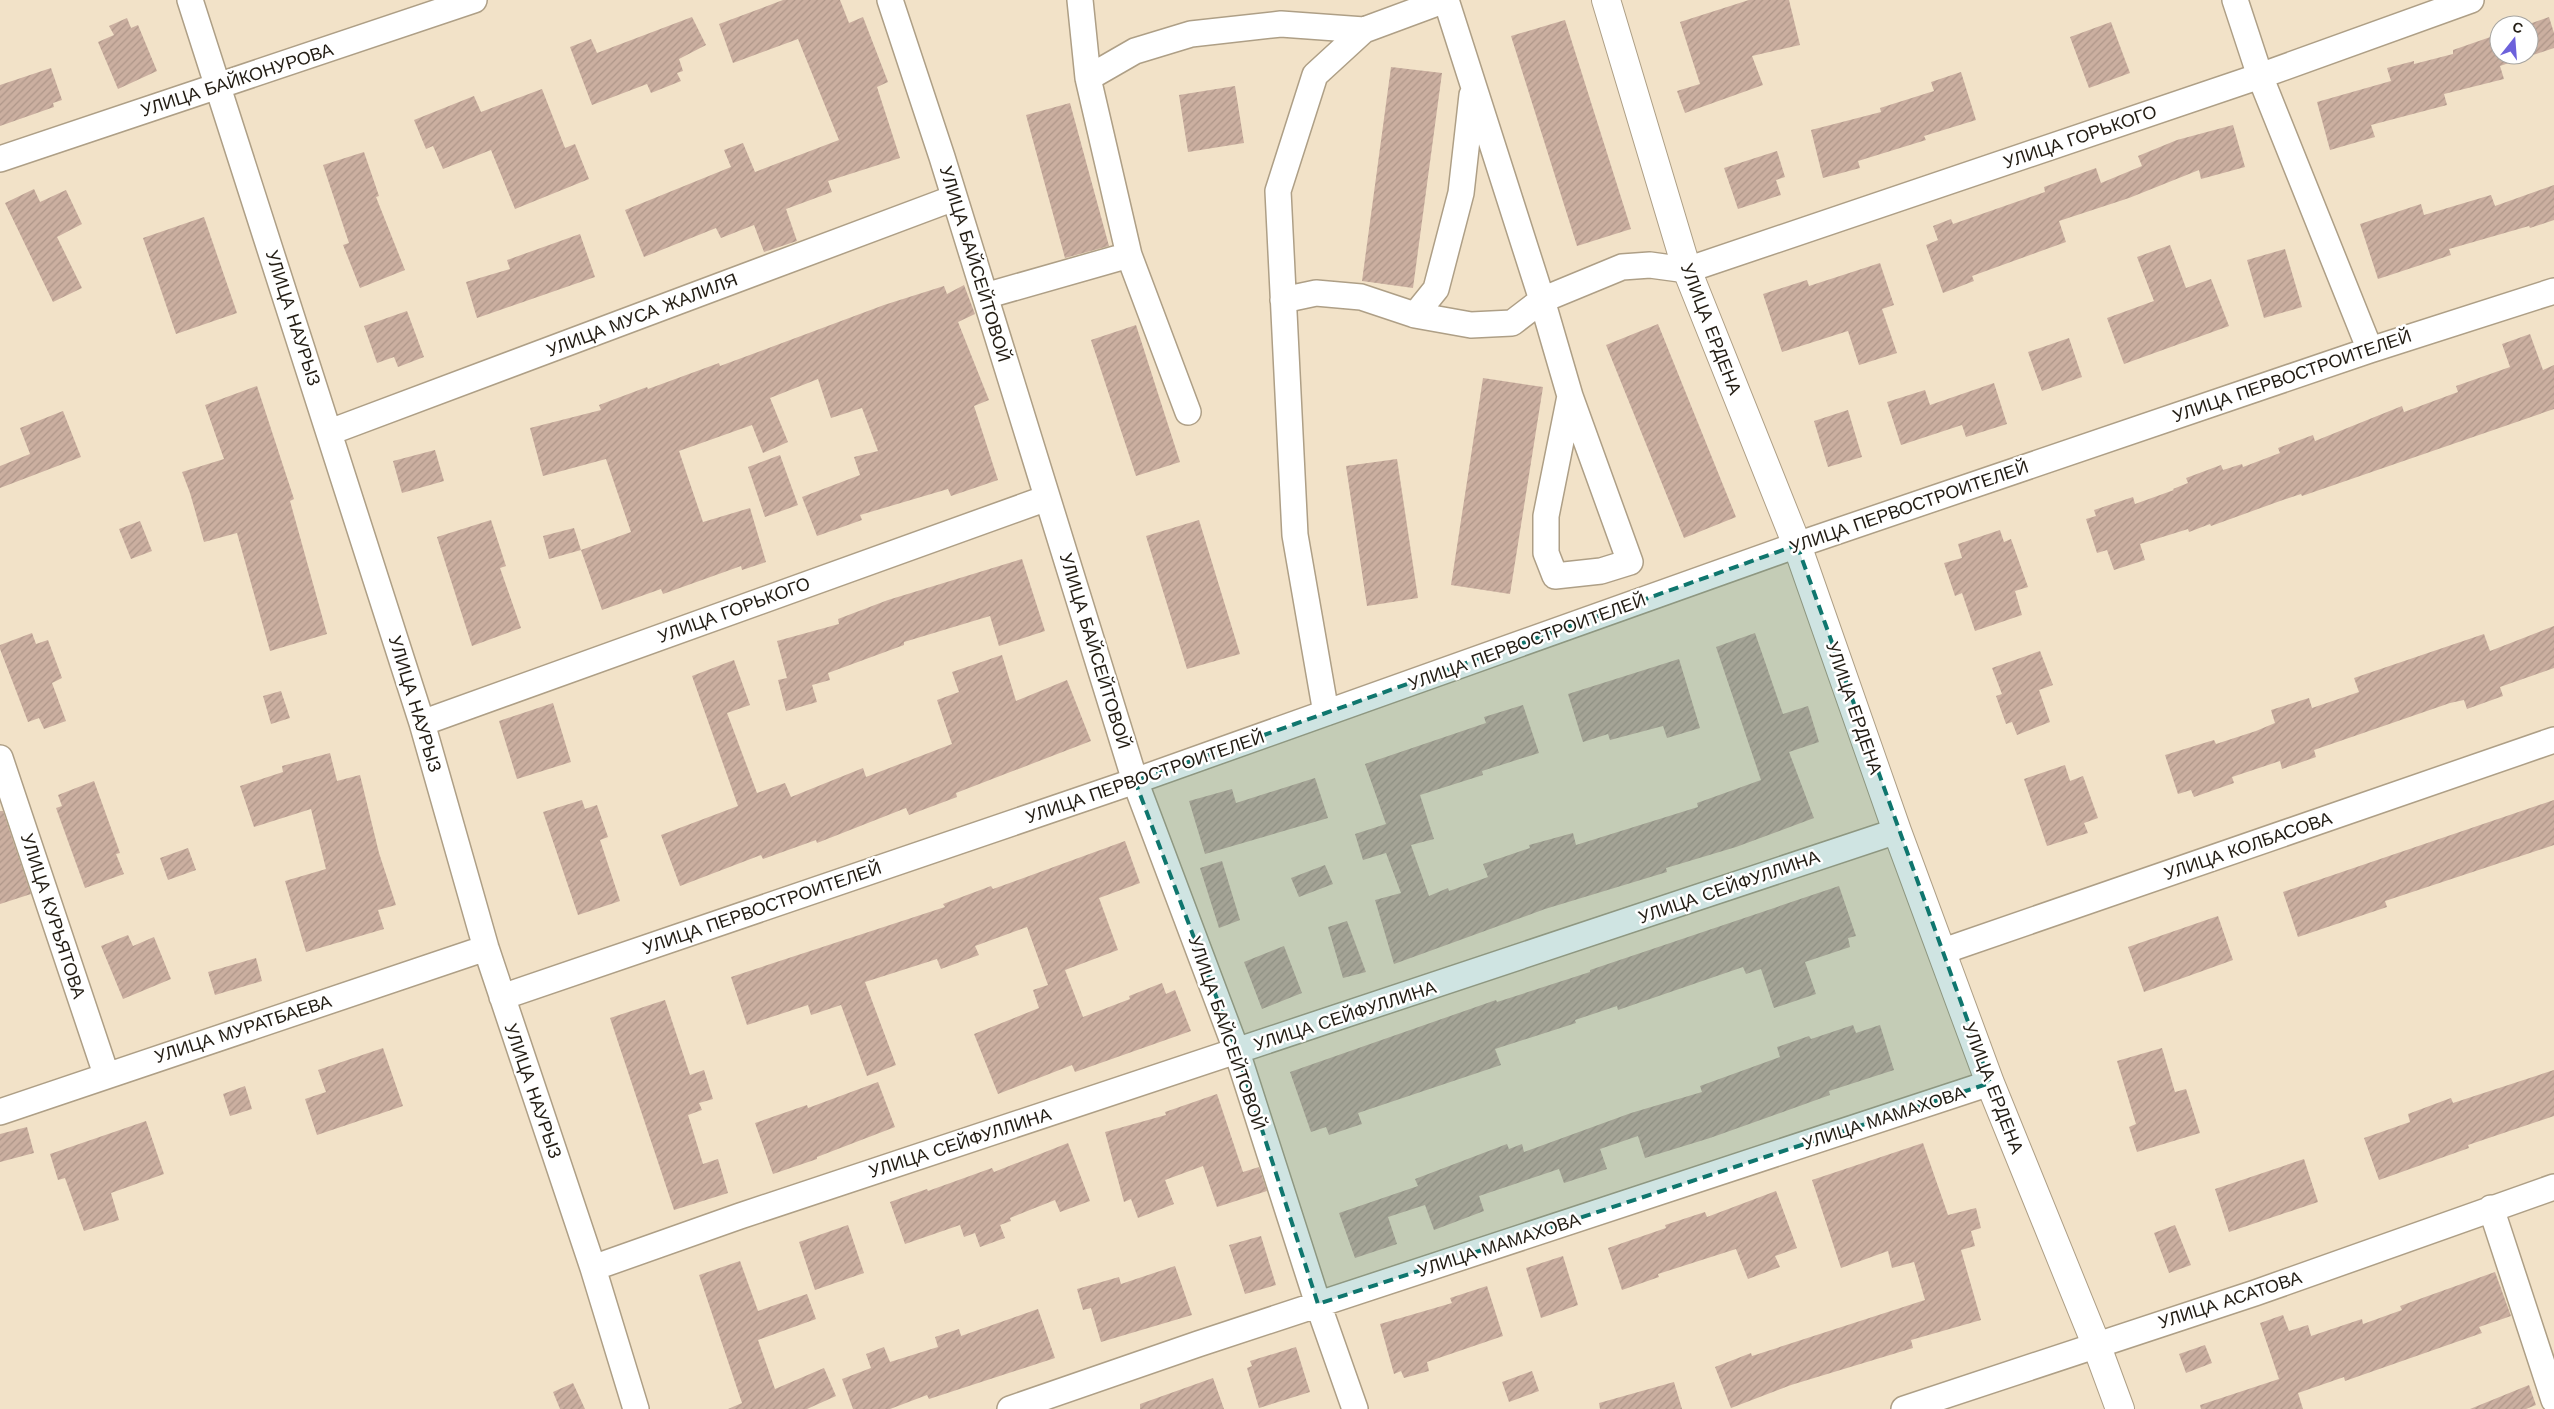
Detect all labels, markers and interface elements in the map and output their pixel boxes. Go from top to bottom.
north arrow [2489,15,2539,65]
text: С [2511,18,2525,37]
street label: УЛИЦА БАЙКОНУРОВА [138,38,336,121]
street label: УЛИЦА ГОРЬКОГО [2000,100,2159,173]
street label: УЛИЦА БАЙСЕЙТОВОЙ [936,163,1015,364]
street label: УЛИЦА НАУРЫЗ [262,247,325,388]
street label: УЛИЦА ЕРДЕНА [1677,260,1746,397]
street label: УЛИЦА МУСА ЖАЛИЛЯ [543,268,740,361]
street label: УЛИЦА ПЕРВОСТРОИТЕЛЕЙ [2170,325,2414,426]
street label: УЛИЦА ПЕРВОСТРОИТЕЛЕЙ [1787,456,2031,557]
street label: УЛИЦА БАЙСЕЙТОВОЙ [1056,550,1135,751]
street label: УЛИЦА ГОРЬКОГО [655,572,813,647]
street label: УЛИЦА ПЕРВОСТРОИТЕЛЕЙ [1405,589,1648,694]
street label: УЛИЦА НАУРЫЗ [385,633,446,775]
street label: УЛИЦА ЕРДЕНА [1822,639,1887,777]
street label: УЛИЦА ПЕРВОСТРОИТЕЛЕЙ [1023,726,1267,827]
street label: УЛИЦА КОЛБАСОВА [2161,807,2334,884]
street label: УЛИЦА КУРЬЯТОВА [17,830,90,1001]
street label: УЛИЦА СЕЙФУЛЛИНА [1635,846,1822,927]
street label: УЛИЦА ПЕРВОСТРОИТЕЛЕЙ [640,857,884,958]
street label: УЛИЦА БАЙСЕЙТОВОЙ [1184,933,1271,1133]
street label: УЛИЦА СЕЙФУЛЛИНА [1251,976,1439,1055]
street label: УЛИЦА МУРАТБАЕВА [152,990,334,1067]
street label: УЛИЦА ЕРДЕНА [1959,1019,2028,1156]
street label: УЛИЦА НАУРЫЗ [501,1021,566,1161]
street label: УЛИЦА МАМАХОВА [1800,1081,1968,1154]
street label: УЛИЦА СЕЙФУЛЛИНА [866,1103,1054,1182]
street label: УЛИЦА МАМАХОВА [1415,1208,1583,1281]
street label: УЛИЦА АСАТОВА [2156,1266,2304,1333]

